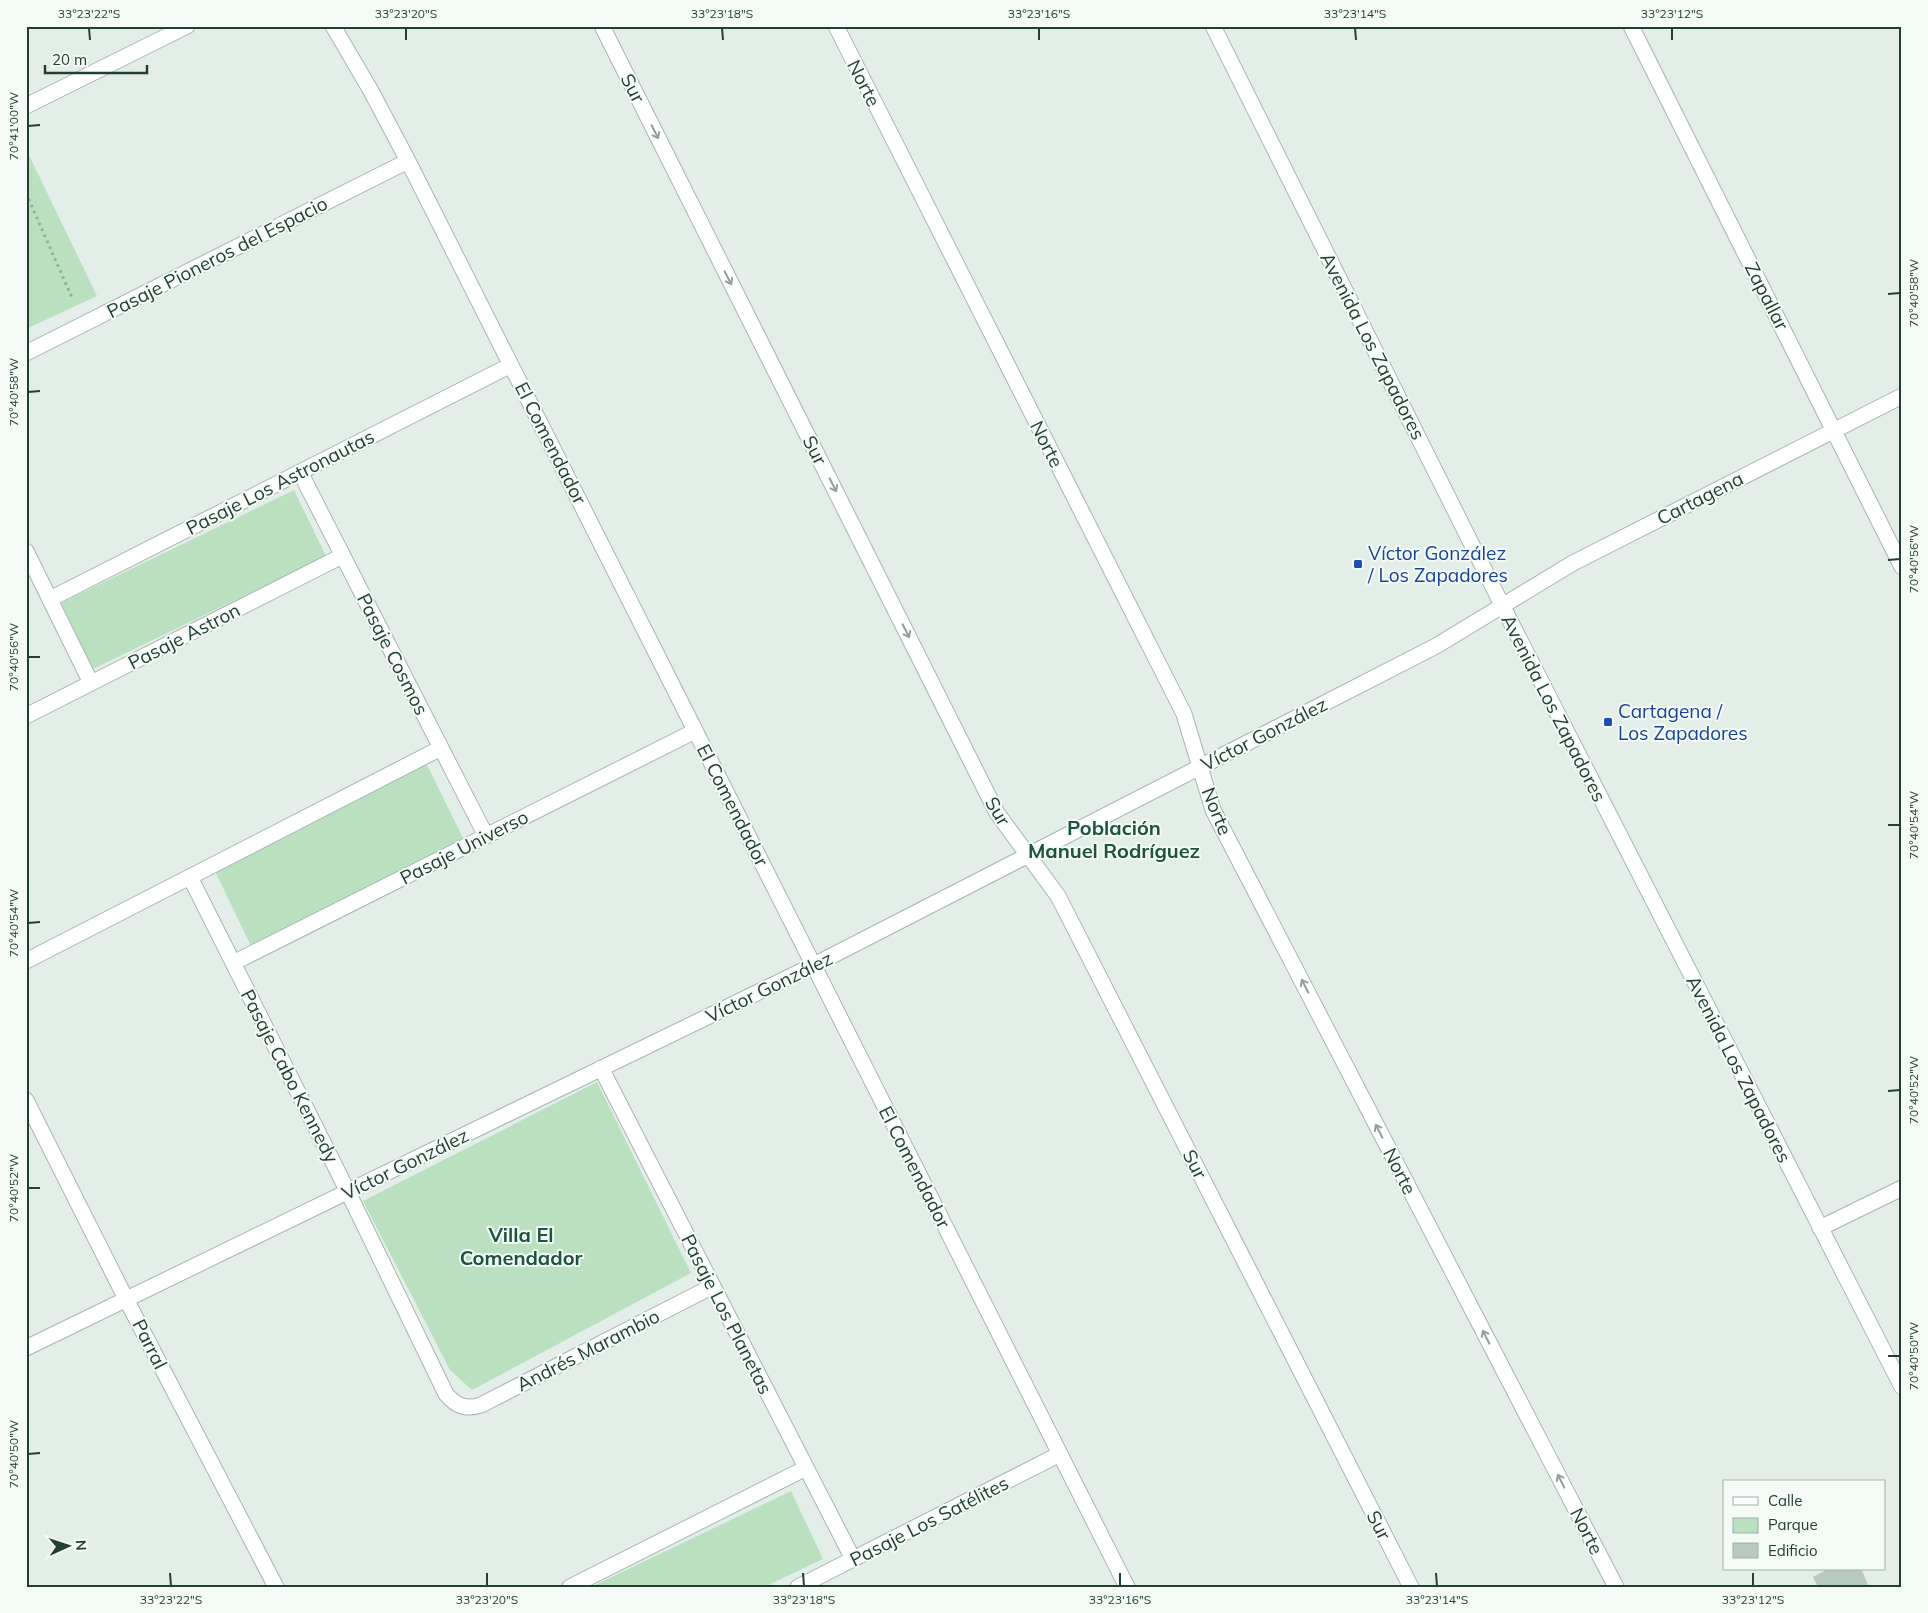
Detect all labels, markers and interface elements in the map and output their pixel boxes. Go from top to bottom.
text: 33°23'22"S [58,6,120,21]
text: 33°23'20"S [375,6,437,21]
text: 33°23'18"S [691,6,753,21]
text: 33°23'16"S [1008,6,1070,21]
text: 33°23'14"S [1324,6,1386,21]
text: 33°23'12"S [1641,6,1703,21]
scale bar [45,42,148,74]
text: 20 m [52,50,87,69]
street label: Norte [842,56,886,110]
street label: Sur [616,69,650,107]
text: 70°41'00"W [6,92,21,160]
one-way arrow [650,125,660,140]
street label: Pasaje Pioneros del Espacio [103,191,331,323]
street label: Avenida Los Zapadores [1315,248,1431,444]
street label: Zapallar [1740,258,1794,334]
text: 70°40'58"W [1906,259,1921,327]
one-way arrow [723,270,733,285]
text: 70°40'58"W [6,358,21,426]
street label: El Comendador [510,378,592,508]
street label: Norte [1025,417,1069,471]
street label: Pasaje Los Astronautas [182,424,378,540]
street label: Sur [798,431,832,469]
street label: Cartagena [1653,466,1747,530]
one-way arrow [828,478,838,493]
text: 70°40'56"W [1906,525,1921,593]
place label: Víctor González / Los Zapadores [1367,541,1508,587]
marker: Víctor González / Los Zapadores [1352,558,1364,570]
street label: Pasaje Cosmos [352,589,434,719]
street label: Pasaje Astron [124,597,244,675]
street label: Avenida Los Zapadores [1496,610,1612,806]
text: 70°40'56"W [6,623,21,691]
one-way arrow [901,623,911,638]
street label: Víctor González [1197,692,1331,776]
place label: Cartagena / Los Zapadores [1618,699,1748,745]
marker: Cartagena / Los Zapadores [1602,716,1614,728]
street label: El Comendador [692,740,774,870]
street label: Norte [1197,784,1237,838]
text: 70°40'54"W [1906,791,1921,859]
street label: Sur [980,792,1016,830]
street label: Pasaje Universo [396,804,532,890]
district label: Población Manuel Rodríguez [1028,815,1200,863]
text: 70°40'54"W [6,889,21,957]
street label: Víctor González [702,946,837,1028]
street label: Avenida Los Zapadores [1681,971,1797,1167]
one-way arrow [1300,979,1310,994]
street label: Pasaje Cabo Kennedy [236,985,344,1167]
text: 70°40'52"W [1906,1056,1921,1124]
street label: El Comendador [874,1102,956,1232]
street label: Víctor González [338,1123,473,1205]
one-way arrow [1374,1123,1384,1138]
street label: Norte [1378,1144,1422,1198]
street label: Sur [1178,1145,1212,1183]
text: 70°40'52"W [6,1154,21,1222]
district label: Villa El Comendador [460,1222,583,1270]
street label: Pasaje Los Planetas [676,1230,778,1398]
street label: Andrés Marambio [512,1304,664,1396]
street label: Parral [127,1315,173,1373]
text: 70°40'50"W [1906,1322,1921,1390]
one-way arrow [1481,1330,1490,1345]
text: 70°40'50"W [6,1420,21,1488]
street label: Pasaje Los Satélites [846,1471,1012,1571]
one-way arrow [1556,1474,1566,1489]
legend [1723,1480,1886,1570]
text: Calle [1768,1491,1802,1510]
street label: Norte [1565,1504,1609,1558]
street label: Sur [1362,1506,1396,1544]
text: Parque [1768,1515,1818,1534]
north arrow [42,1520,92,1570]
text: N [72,1540,90,1551]
text: Edificio [1768,1541,1818,1560]
text: 33°23'22"S [140,1592,202,1607]
text: 33°23'20"S [456,1592,518,1607]
text: 33°23'18"S [773,1592,835,1607]
text: 33°23'16"S [1089,1592,1151,1607]
text: 33°23'14"S [1406,1592,1468,1607]
text: 33°23'12"S [1722,1592,1784,1607]

